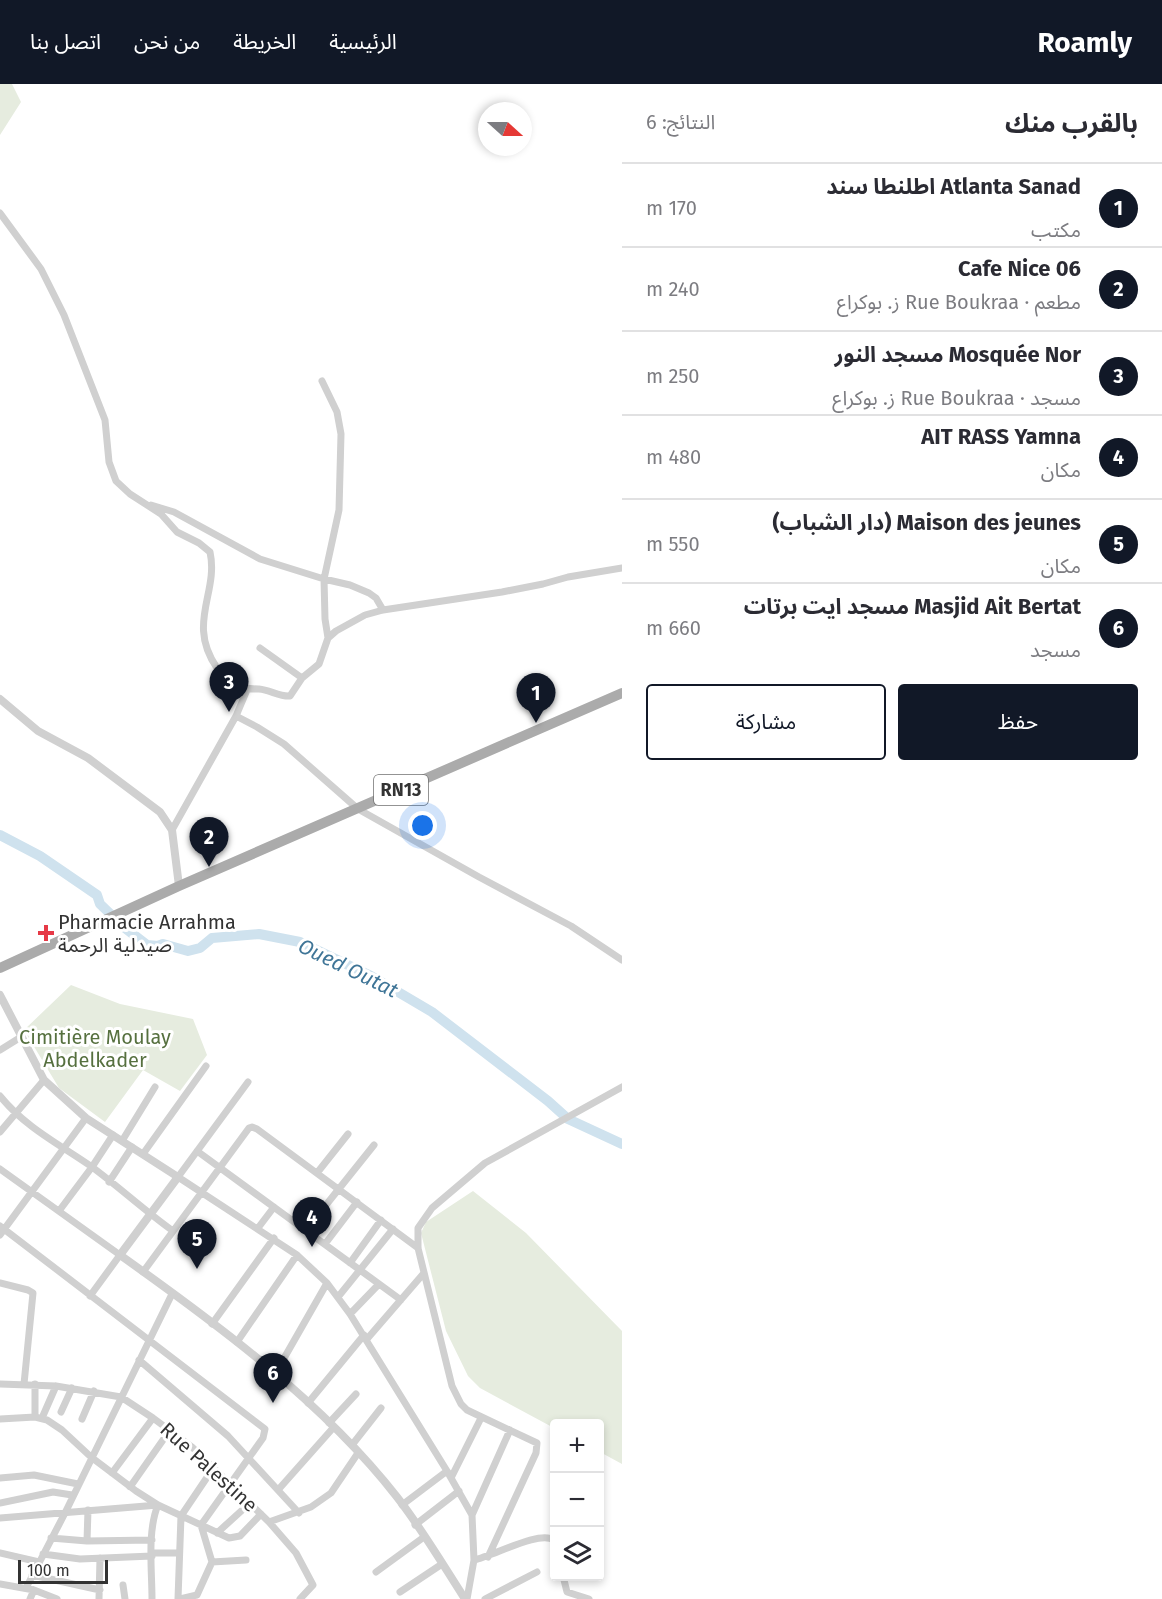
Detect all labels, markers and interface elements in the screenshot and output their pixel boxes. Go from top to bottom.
text: Roamly [1038,26,1132,59]
text: اتصل بنا [30,29,101,55]
text: من نحن [134,29,200,55]
text: الخريطة [233,29,296,55]
text: الرئيسية [329,29,397,55]
north arrow [478,102,532,156]
text: بالقرب منك [1005,108,1138,139]
text: النتائج: 6 [646,110,715,134]
text: Atlanta Sanad اطلنطا سند [826,173,1081,200]
text: 170 m [646,196,697,220]
text: 1 [1114,196,1123,220]
text: مكتب [1031,218,1081,242]
text: Cafe Nice 06 [958,255,1081,282]
text: 240 m [646,277,700,301]
text: 2 [1113,277,1124,301]
text: مطعم · Rue Boukraa ز. بوكراع [837,290,1081,314]
text: Mosquée Nor مسجد النور [835,341,1081,368]
text: 250 m [646,364,700,388]
text: 3 [1113,364,1124,388]
text: مسجد · Rue Boukraa ز. بوكراع [832,386,1081,410]
text: AIT RASS Yamna [921,423,1081,450]
text: 480 m [646,445,701,469]
text: 4 [1113,445,1124,469]
text: مكان [1041,458,1081,482]
text: Maison des jeunes (دار الشباب) [772,509,1081,536]
text: 550 m [646,532,700,556]
text: 5 [1113,532,1124,556]
text: مكان [1041,554,1081,578]
text: Masjid Ait Bertat مسجد ايت برتات [744,593,1081,620]
text: 660 m [646,616,701,640]
text: 6 [1113,616,1124,640]
text: مسجد [1030,638,1081,662]
pin: 3 [210,662,248,712]
pin: 1 [516,674,556,723]
button: مشاركة [646,684,886,760]
button: حفظ [898,684,1138,760]
road number: RN13 [374,775,428,805]
your location [408,811,437,840]
pin: 2 [190,818,228,867]
place label: Pharmacie Arrahma صيدلية الرحمة [58,910,236,957]
marker: Pharmacie Arrahma صيدلية الرحمة [39,926,53,940]
water label: Oued Outat [294,933,403,1004]
park label: Cimitière Moulay Abdelkader [19,1025,171,1072]
pin: 4 [292,1198,332,1247]
pin: 5 [178,1220,216,1269]
pin: 6 [254,1354,292,1403]
street label: Rue Palestine [155,1417,263,1517]
map controls [550,1419,604,1581]
button: + [550,1419,604,1473]
button: − [550,1473,604,1527]
button: layers [550,1527,604,1581]
scale bar [18,1557,108,1584]
text: 100 m [27,1561,70,1580]

